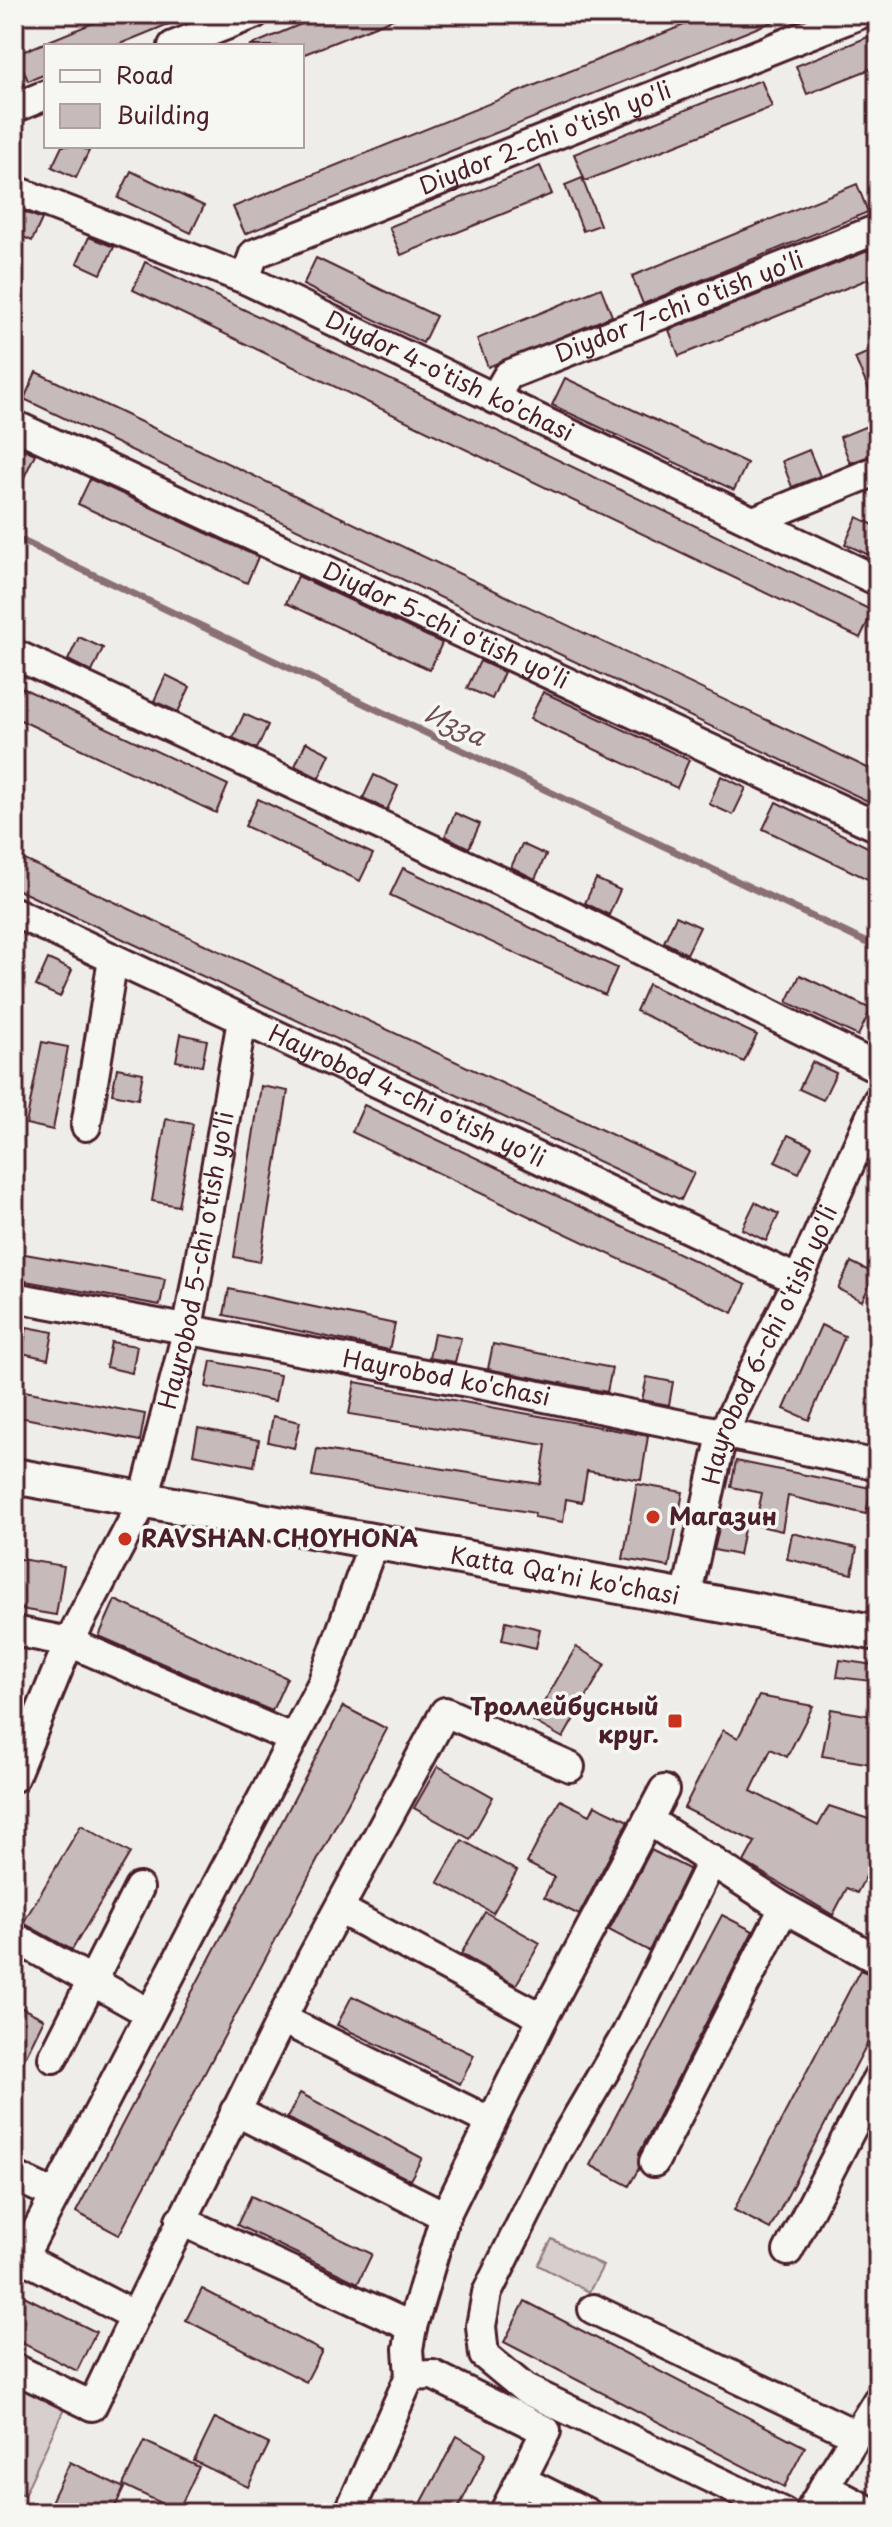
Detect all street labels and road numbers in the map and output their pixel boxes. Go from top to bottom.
street label: Diydor 2-chi o'tish yo'li [413,71,676,203]
street label: Diydor 7-chi o'tish yo'li [549,240,808,371]
street label: Diydor 4-o'tish ko'chasi [320,300,580,449]
street label: Diydor 5-chi o'tish yo'li [317,551,576,697]
street label: Hayrobod 4-chi o'tish yo'li [263,1014,552,1175]
street label: Hayrobod 5-chi o'tish yo'li [148,1108,242,1413]
street label: Hayrobod 6-chi o'tish yo'li [692,1199,845,1488]
street label: Hayrobod ko'chasi [340,1339,554,1414]
street label: Katta Qa'ni ko'chasi [448,1536,683,1613]

